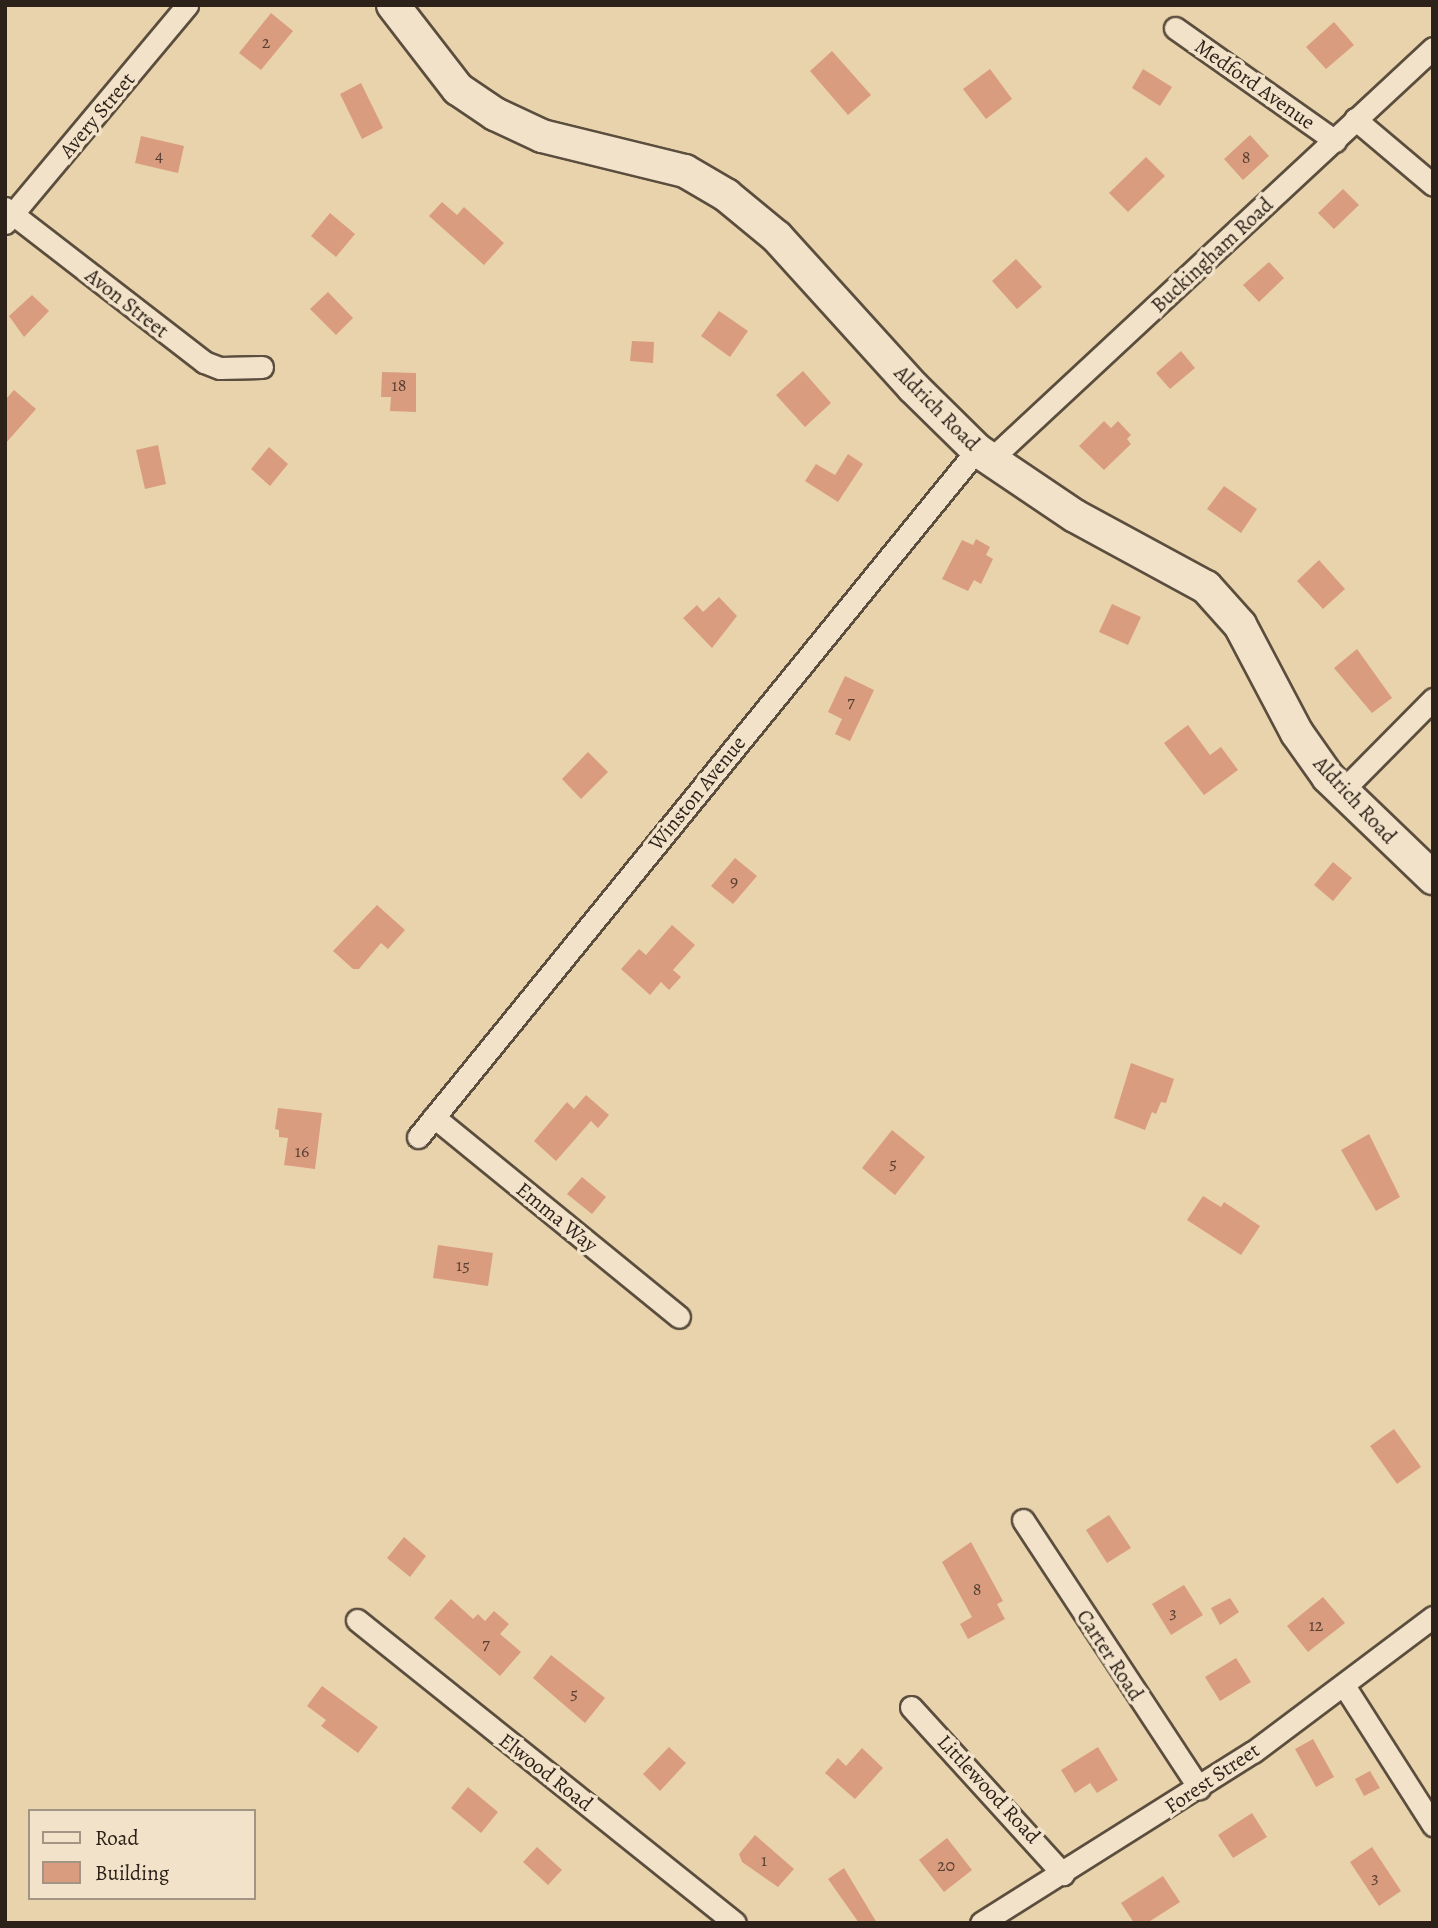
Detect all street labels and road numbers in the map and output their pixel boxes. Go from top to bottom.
street label: Medford Avenue [1190,33,1320,135]
street label: Avery Street [54,67,140,163]
street label: Buckingham Road [1146,192,1278,318]
street label: Avon Street [80,263,174,343]
street label: Aldrich Road [889,360,985,456]
street label: Winston Avenue [643,731,751,855]
street label: Aldrich Road [1308,751,1402,849]
street label: Emma Way [511,1177,603,1257]
street label: Carter Road [1071,1605,1149,1705]
street label: Elwood Road [494,1728,598,1816]
street label: Littlewood Road [932,1729,1046,1849]
street label: Forest Street [1160,1737,1264,1819]

